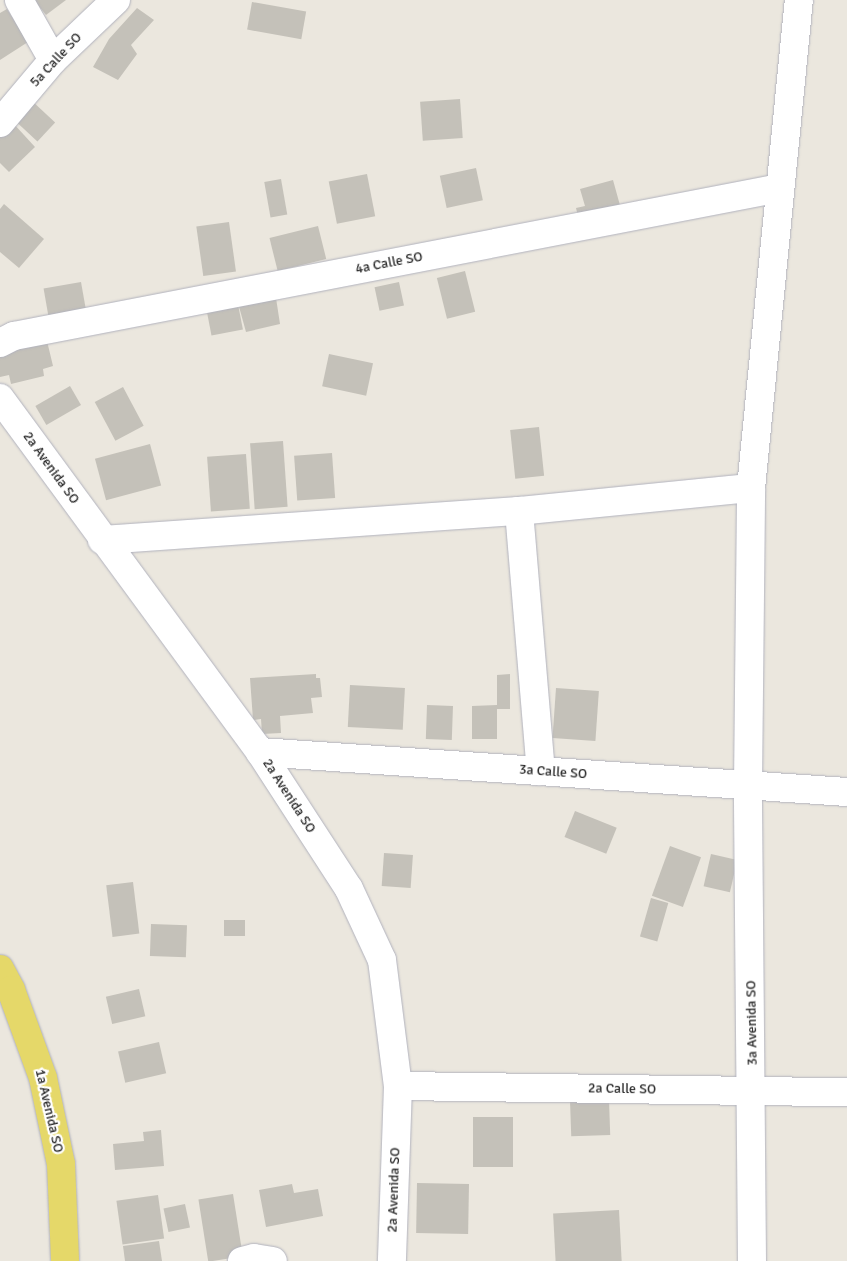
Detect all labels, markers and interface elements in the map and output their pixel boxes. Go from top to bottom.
street label: 5a Calle SO [27,29,85,91]
street label: 4a Calle SO [354,248,424,278]
street label: 2a Avenida SO [19,429,83,507]
street label: 2a Avenida SO [259,756,319,836]
street label: 3a Calle SO [518,761,588,783]
street label: 3a Avenida SO [743,980,761,1066]
street label: 1a Avenida SO [31,1068,67,1154]
street label: 2a Calle SO [588,1080,656,1098]
street label: 2a Avenida SO [384,1147,404,1233]

